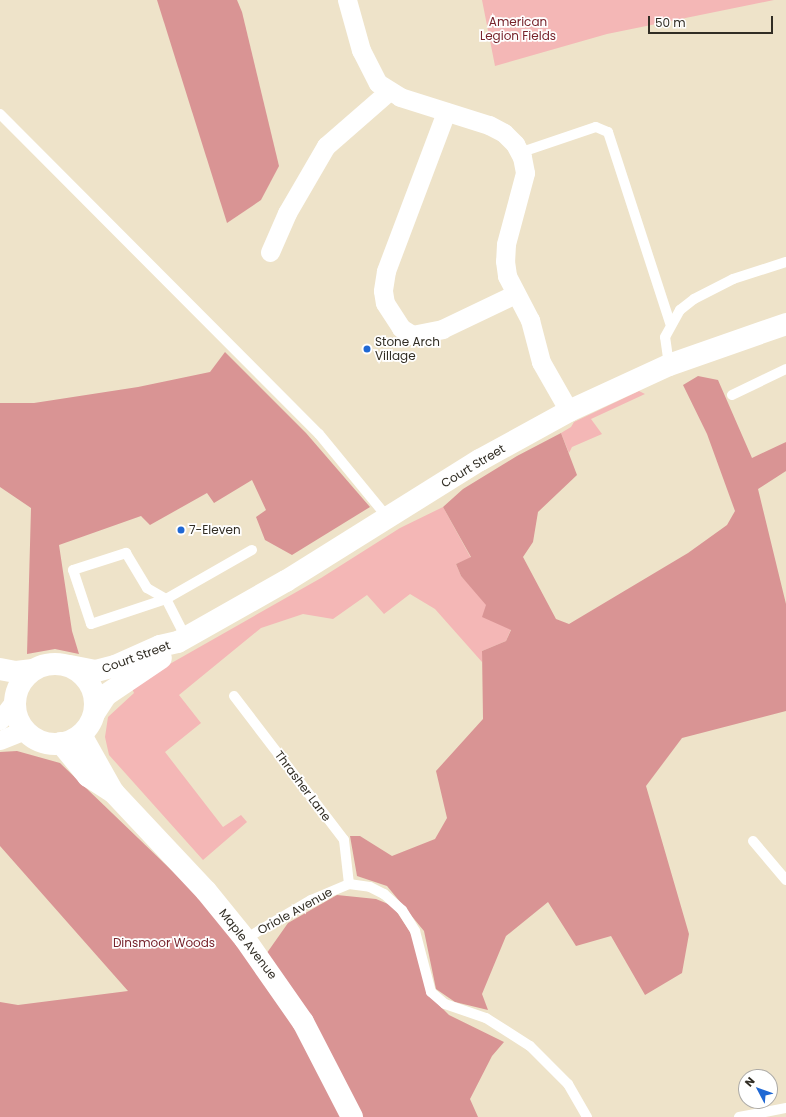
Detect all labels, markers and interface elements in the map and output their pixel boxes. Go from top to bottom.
scale bar [650,8,775,34]
text: 50 m [655,14,686,31]
park label: American Legion Fields [480,15,556,43]
place label: Stone Arch Village [375,335,440,363]
marker: Stone Arch Village [362,344,372,354]
street label: Court Street [439,441,507,491]
place label: 7-Eleven [189,523,241,537]
marker: 7-Eleven [176,525,186,535]
street label: Court Street [100,638,172,676]
street label: Thrasher Lane [272,748,334,824]
street label: Oriole Avenue [255,885,335,937]
street label: Maple Avenue [216,906,280,982]
park label: Dinsmoor Woods [113,936,215,950]
north arrow [738,1069,778,1109]
text: N [741,1073,758,1090]

